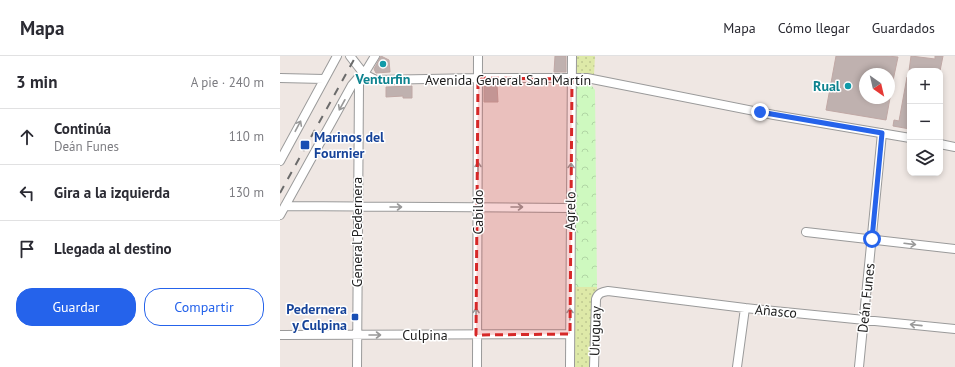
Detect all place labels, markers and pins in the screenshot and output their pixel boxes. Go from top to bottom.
marker: Venturfin [378,59,388,69]
place label: Venturfin [355,70,410,88]
place label: Rual [813,77,841,95]
marker: Rual [843,81,853,91]
place label: Marinos del Fournier [314,128,385,162]
marker: Marinos del Fournier [299,139,311,151]
place label: Pedernera y Culpina [286,300,347,334]
marker: Pedernera y Culpina [350,312,360,322]

